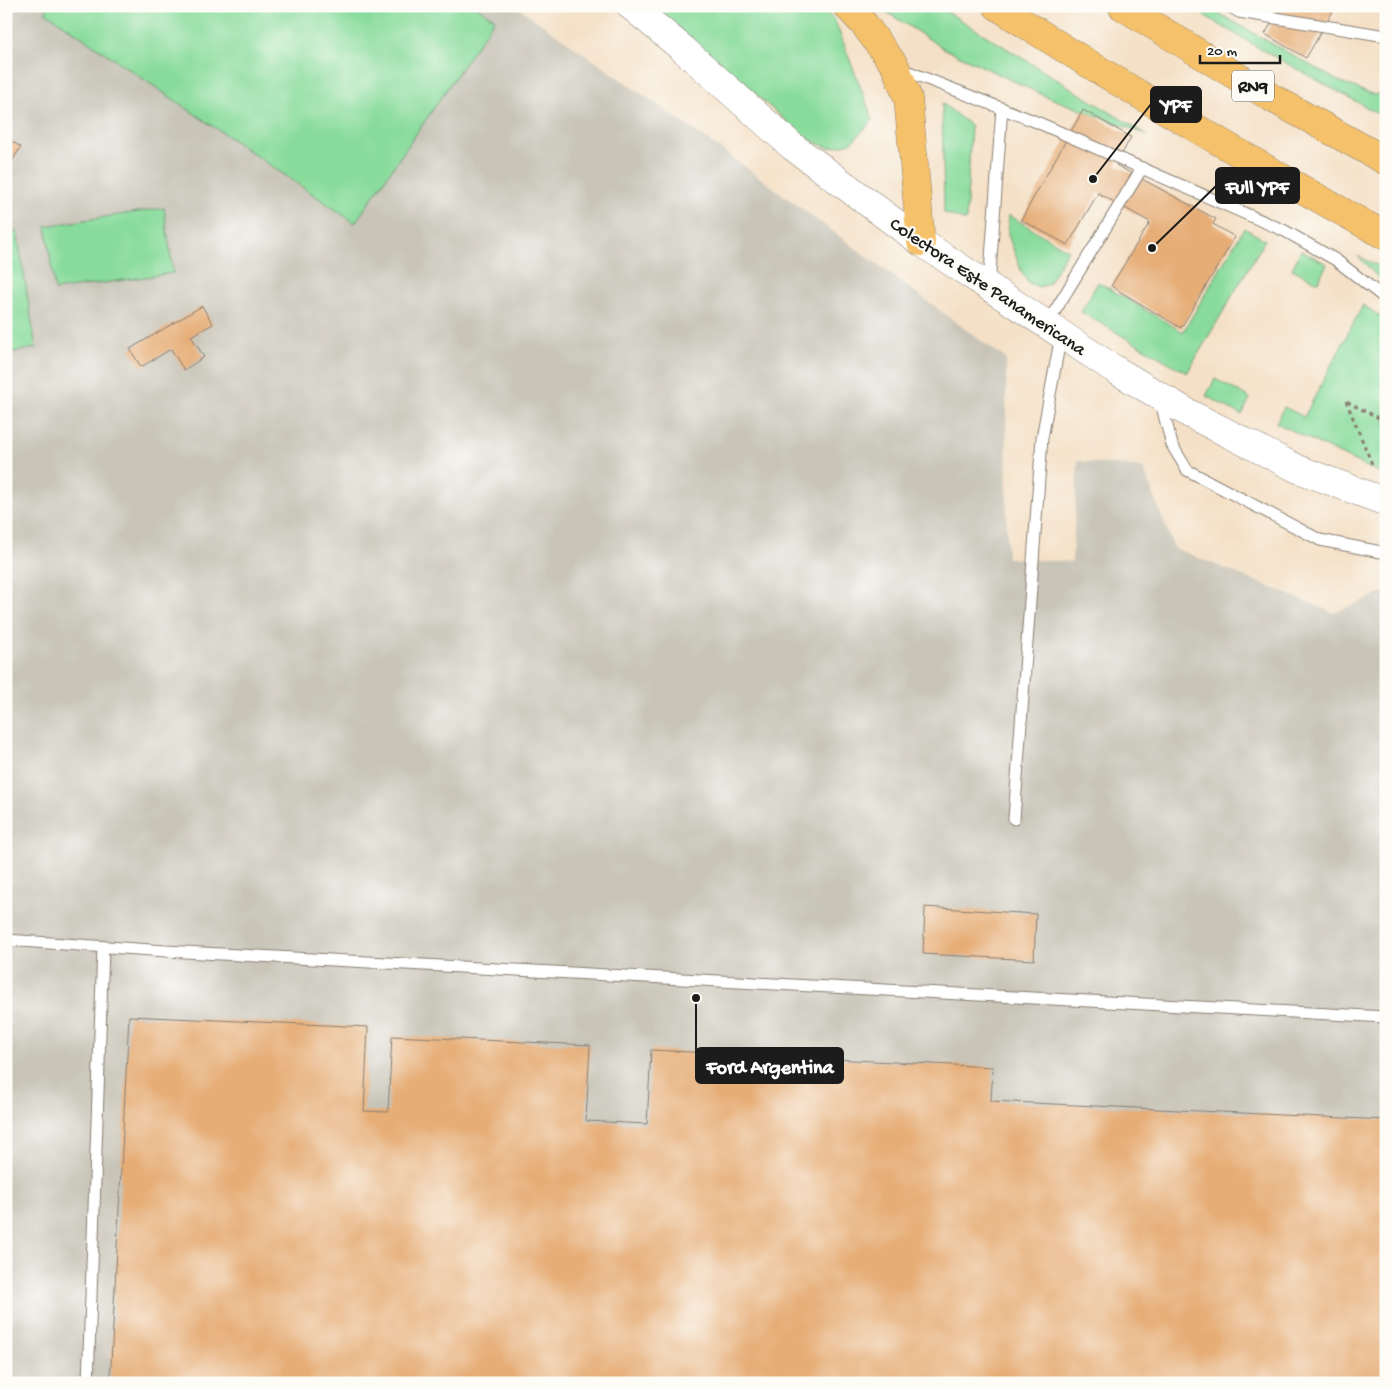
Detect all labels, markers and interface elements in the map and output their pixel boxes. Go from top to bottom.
scale bar [1200,32,1280,64]
text: 20 m [1207,43,1237,61]
road number: RN9 [1232,70,1274,102]
callout: YPF [1151,87,1201,122]
text: YPF [1159,96,1193,119]
callout: Full YPF [1216,168,1299,203]
text: Full YPF [1224,178,1291,201]
street label: Colectora Este Panamericana [884,213,1091,363]
callout: Ford Argentina [696,1048,843,1083]
text: Ford Argentina [705,1058,835,1081]

